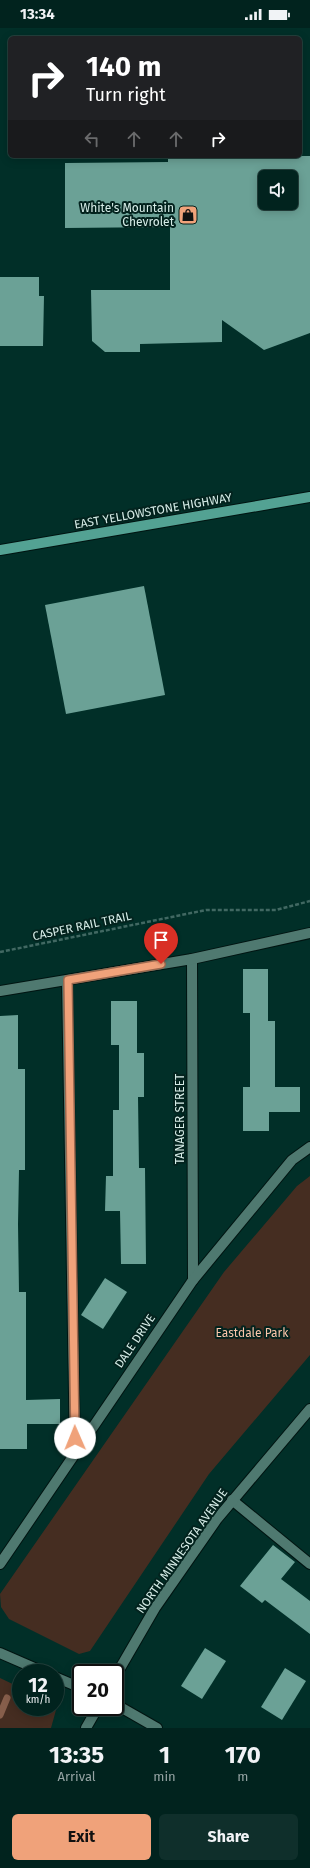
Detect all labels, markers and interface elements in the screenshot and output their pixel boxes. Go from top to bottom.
text: 13:34 [20,5,55,23]
text: 140 m [86,50,162,83]
icon: right [20,52,72,104]
text: Turn right [86,84,166,106]
icon: left [81,128,103,150]
icon: ahead [123,128,145,150]
icon: ahead [165,128,187,150]
icon: right [207,128,229,150]
map controls [258,170,298,210]
button: sound [258,170,298,210]
place label: White's Mountain Chevrolet [80,201,175,229]
shop icon: White's Mountain Chevrolet [177,204,199,226]
street label: EAST YELLOWSTONE HIGHWAY [73,490,233,532]
street label: CASPER RAIL TRAIL [31,909,133,943]
pin [144,923,178,964]
icon: arrive [150,929,172,951]
street label: TANAGER STREET [173,1073,187,1164]
street label: DALE DRIVE [112,1312,158,1370]
park label: Eastdale Park [216,1326,289,1340]
position arrow [54,1417,96,1459]
street label: NORTH MINNESOTA AVENUE [134,1486,230,1616]
speed limit sign: 20 [72,1664,124,1716]
text: 12 [28,1673,48,1697]
text: km/h [26,1694,50,1706]
text: 13:35 [49,1741,104,1769]
text: 1 [159,1741,170,1769]
text: 170 [225,1741,261,1769]
text: Arrival [58,1769,96,1784]
text: min [153,1769,176,1784]
text: m [237,1769,248,1784]
button: Exit [12,1814,151,1860]
button: Share [159,1814,298,1860]

